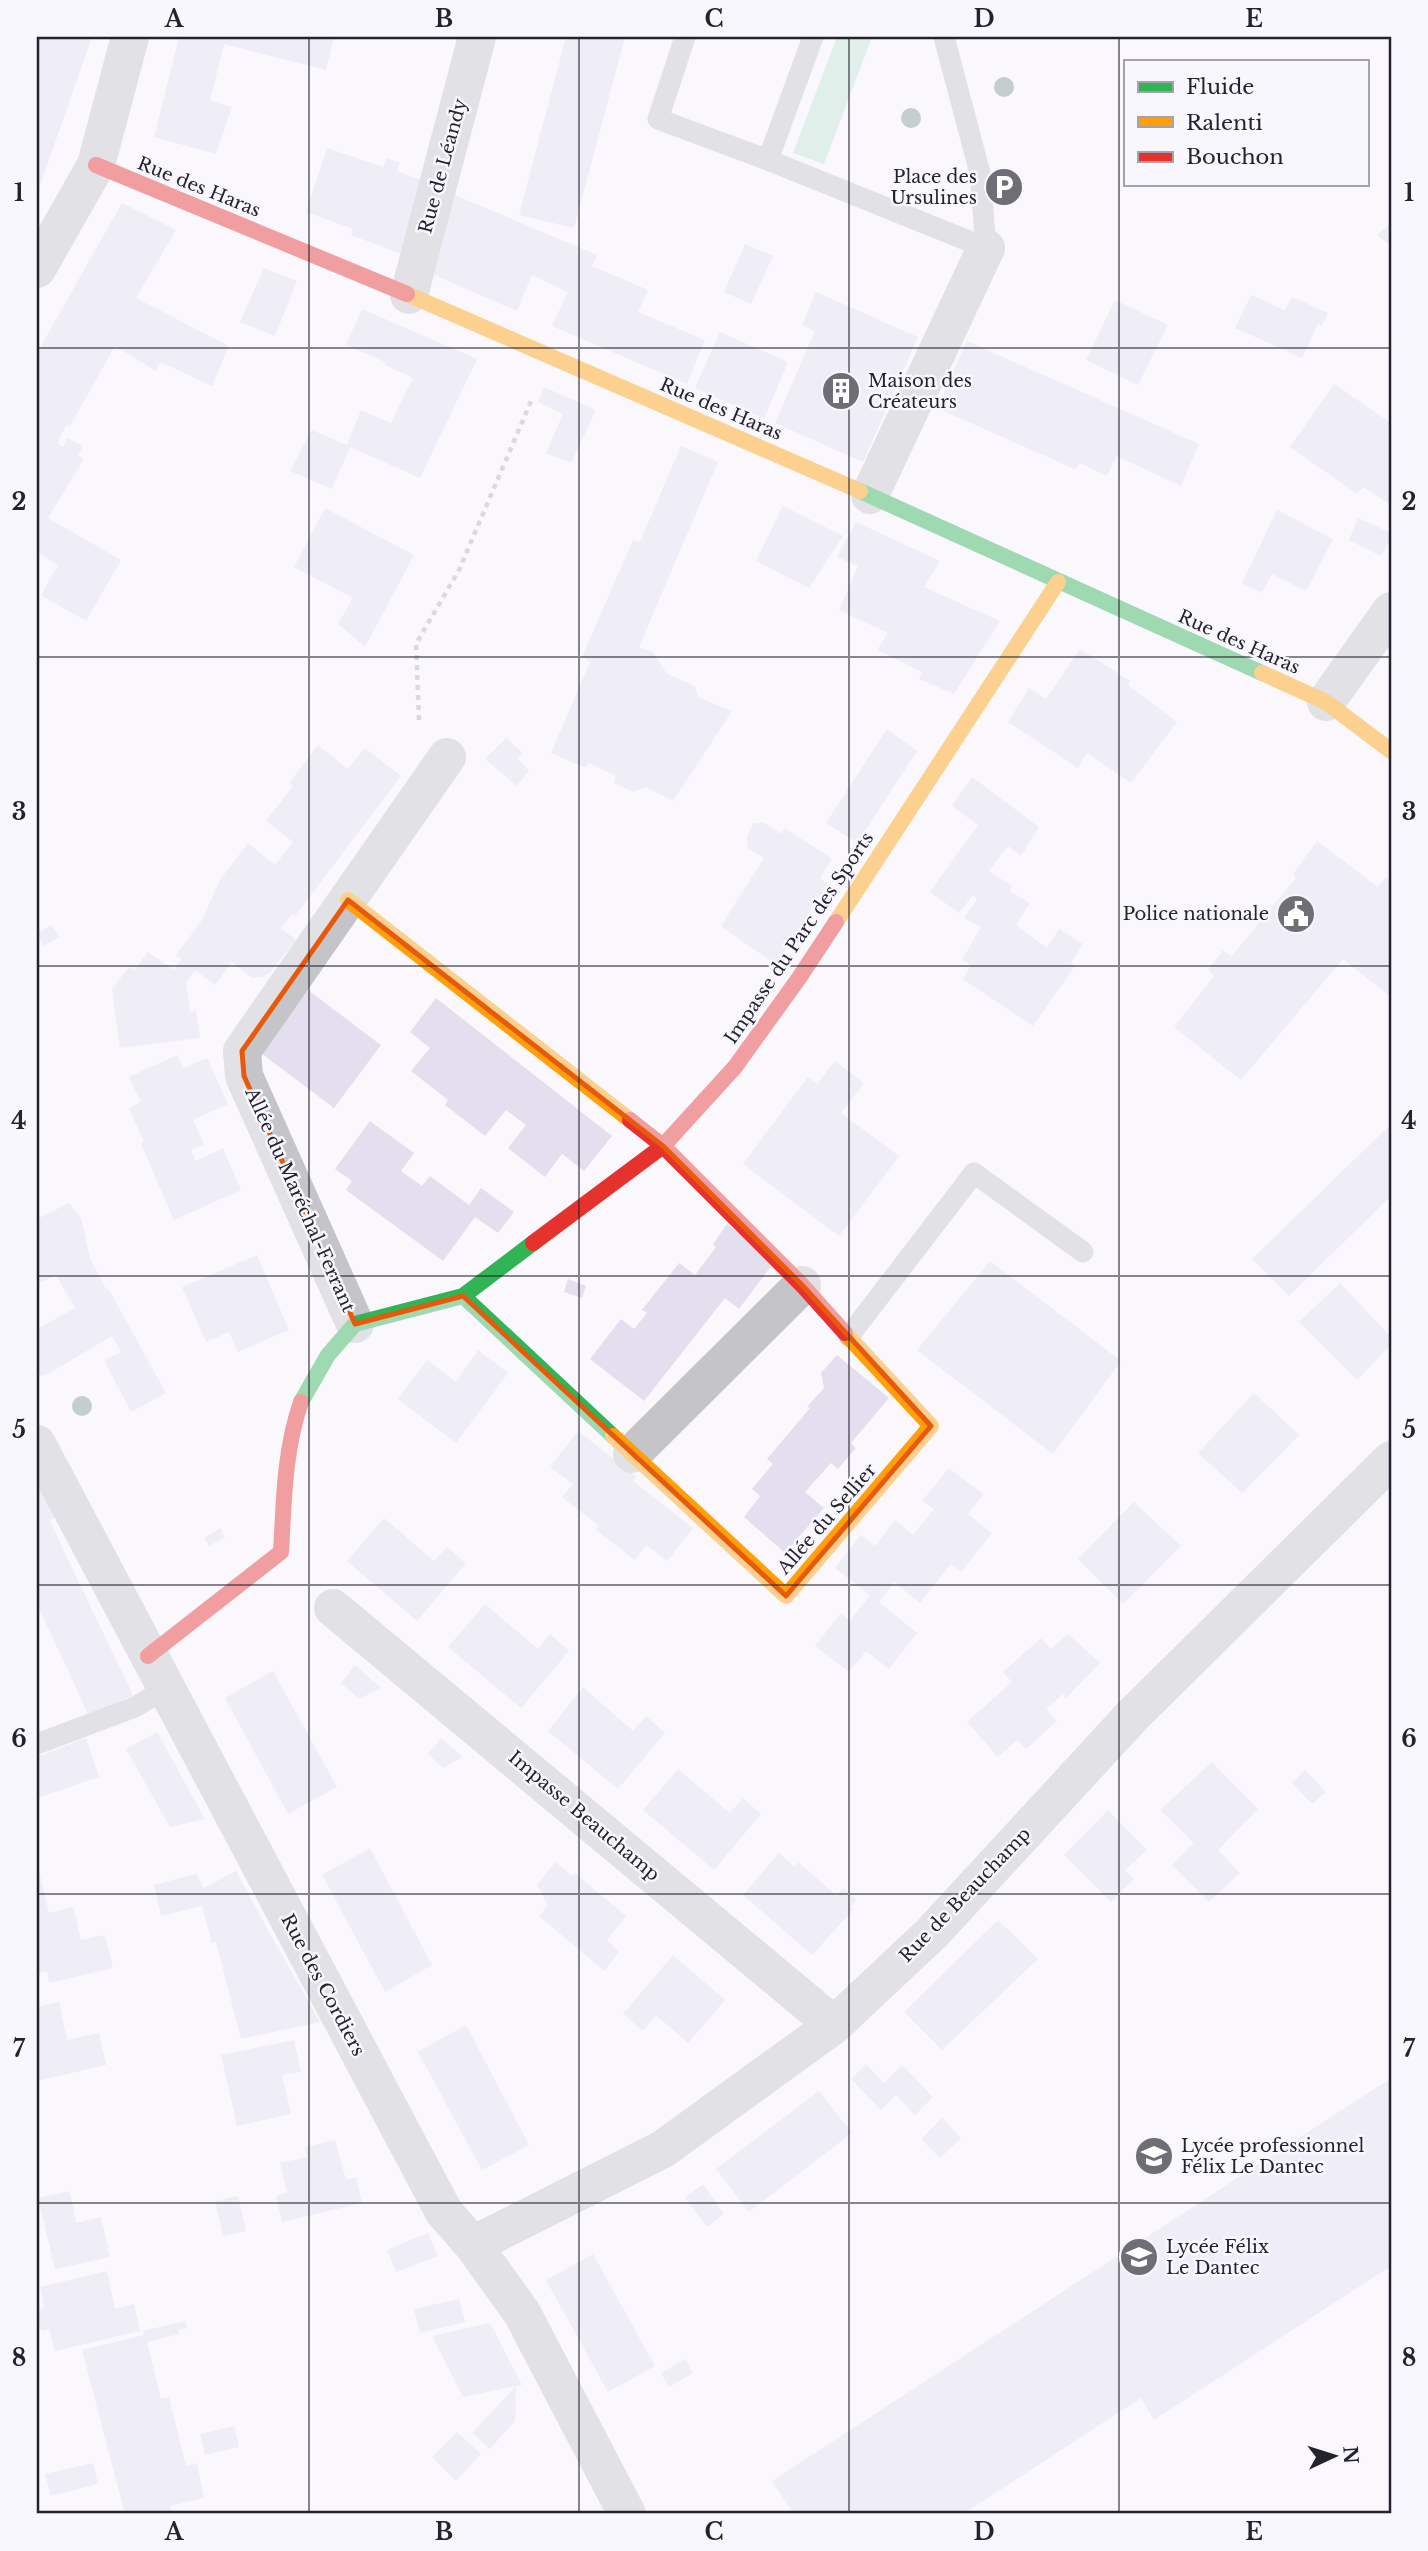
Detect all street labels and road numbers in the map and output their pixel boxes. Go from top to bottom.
street label: Rue de Léandy [414,96,472,236]
street label: Rue des Haras [134,152,264,222]
street label: Rue des Haras [656,373,786,445]
street label: Rue des Haras [1175,605,1303,679]
street label: Impasse du Parc des Sports [720,828,878,1048]
street label: Allée du Maréchal-Ferrant [240,1084,360,1316]
street label: Allée du Sellier [772,1459,881,1580]
street label: Impasse Beauchamp [504,1746,664,1886]
street label: Rue de Beauchamp [895,1823,1035,1967]
street label: Rue des Cordiers [276,1910,370,2060]

